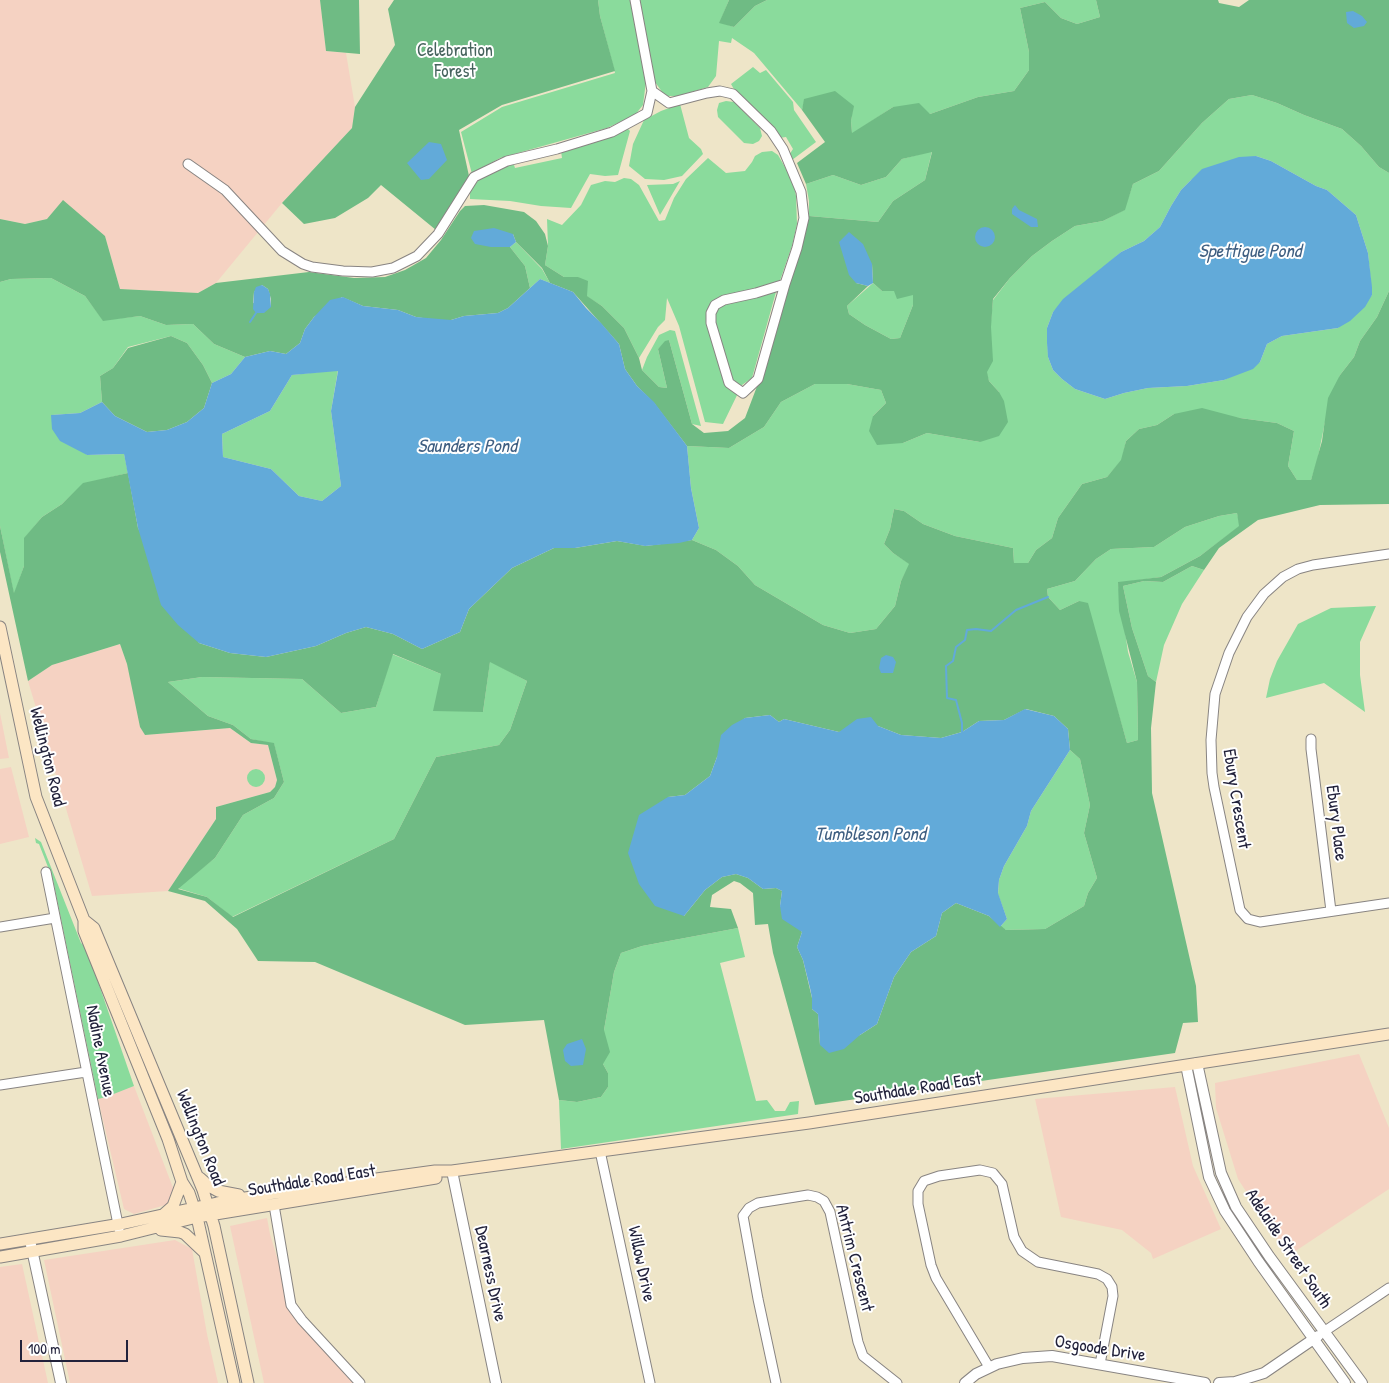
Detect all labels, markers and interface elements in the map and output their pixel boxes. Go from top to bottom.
park label: Celebration Forest [417,40,493,82]
water label: Spettigue Pond [1199,241,1301,263]
water label: Saunders Pond [417,436,517,458]
street label: Wellington Road [24,705,70,809]
street label: Ebury Crescent [1217,748,1255,850]
street label: Ebury Place [1321,784,1351,862]
water label: Tumbleson Pond [815,824,925,846]
street label: Nadine Avenue [81,1003,119,1099]
street label: Southdale Road East [853,1068,983,1110]
street label: Wellington Road [171,1087,229,1189]
street label: Southdale Road East [247,1160,377,1202]
street label: Adelaide Street South [1240,1185,1336,1313]
street label: Antrim Crescent [830,1202,878,1314]
street label: Dearness Drive [469,1224,511,1324]
street label: Willow Drive [622,1224,660,1304]
scale bar [22,1330,130,1362]
street label: Osgoode Drive [1053,1331,1147,1367]
text: 100 m [28,1338,61,1359]

